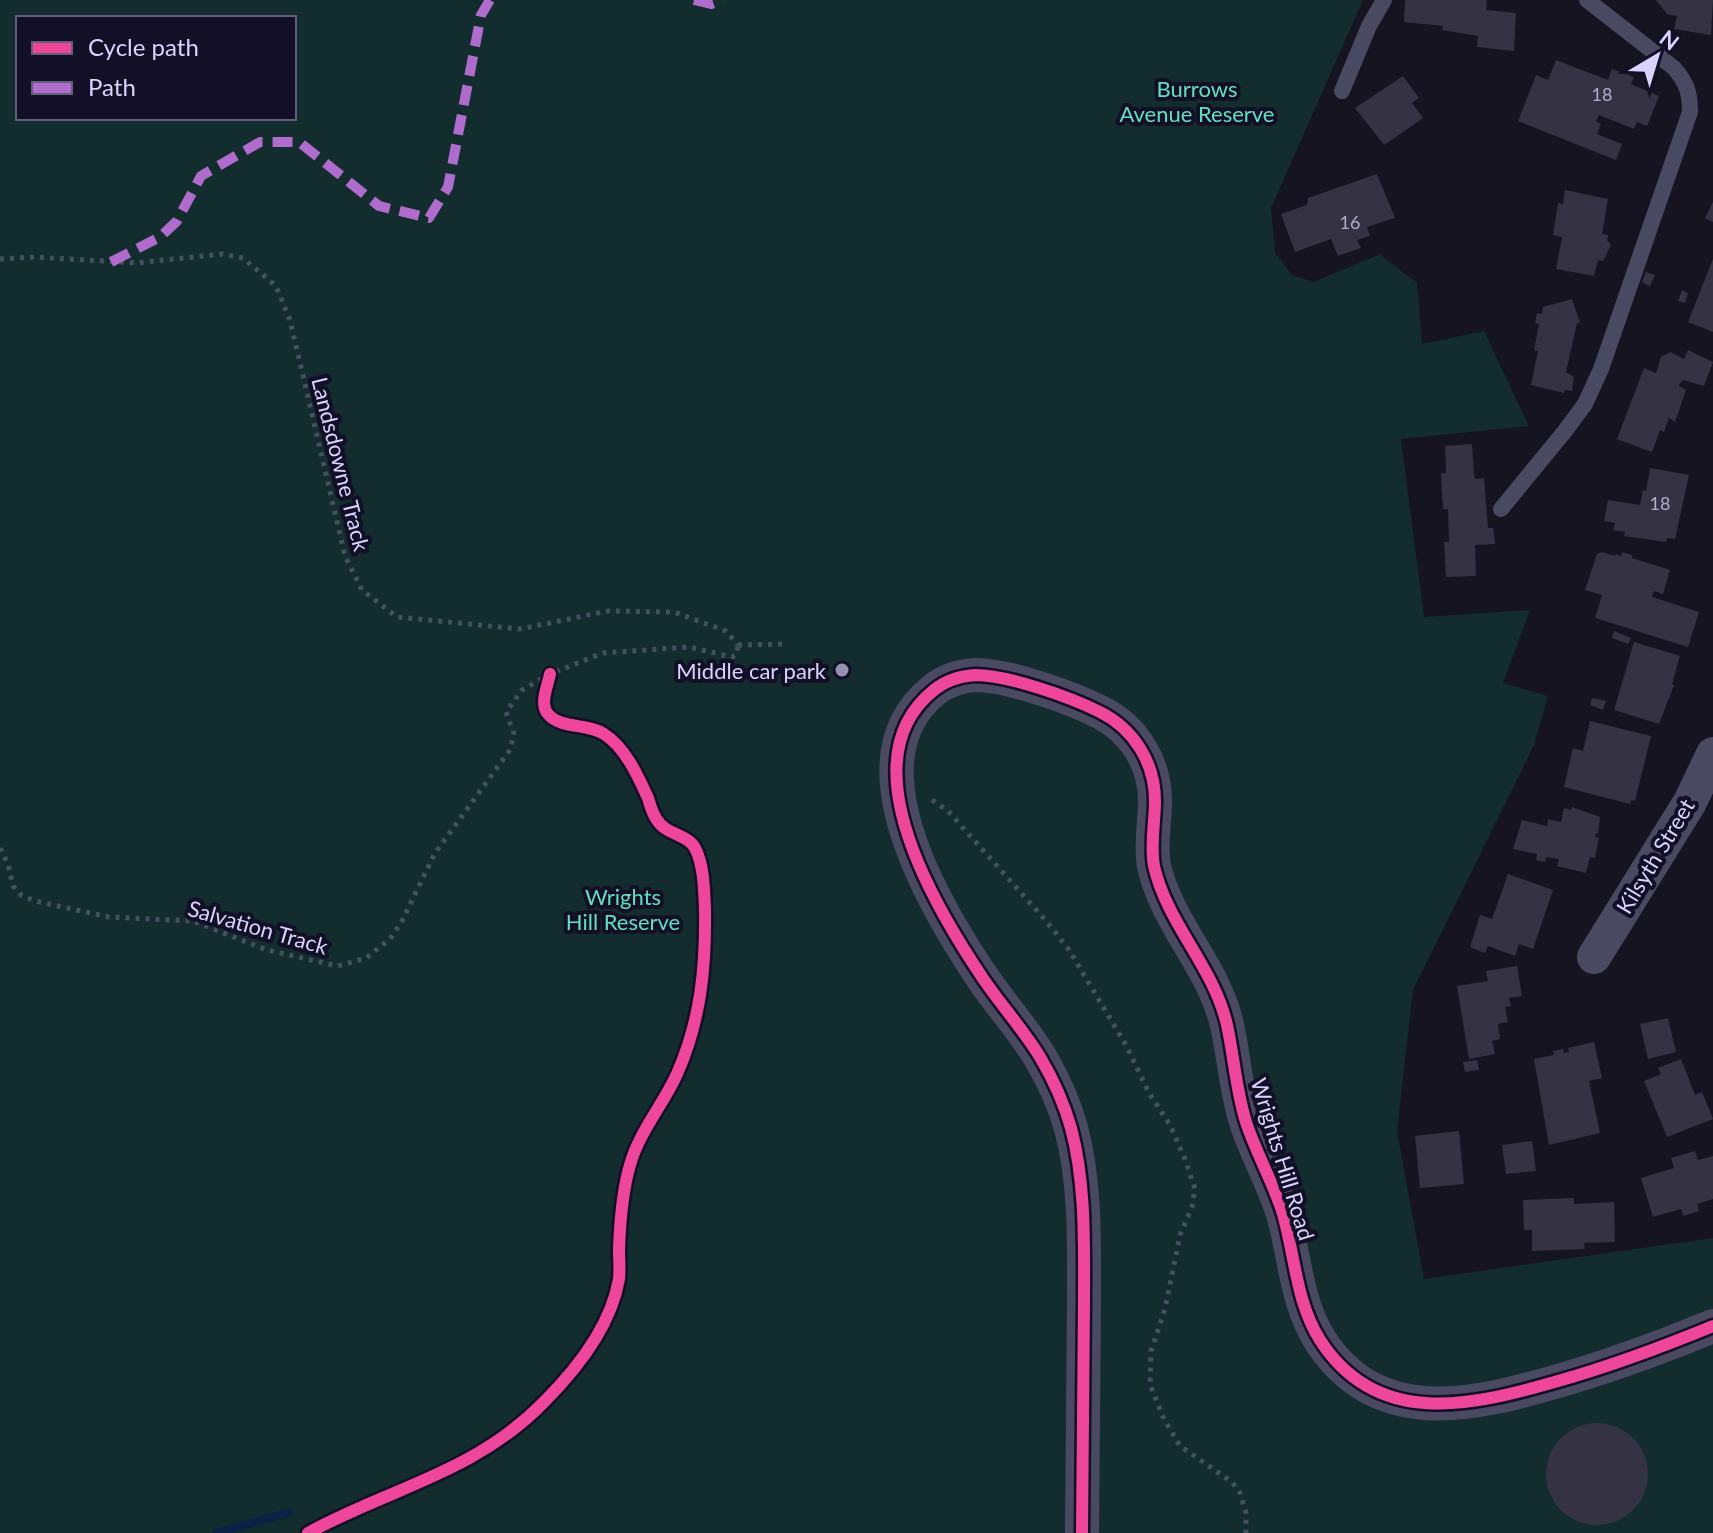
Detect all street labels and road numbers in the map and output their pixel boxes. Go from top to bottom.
street label: Landsdowne Track [306,374,376,554]
street label: Kilsyth Street [1610,793,1700,918]
street label: Salvation Track [185,894,332,960]
street label: Wrights Hill Road [1245,1074,1321,1244]

